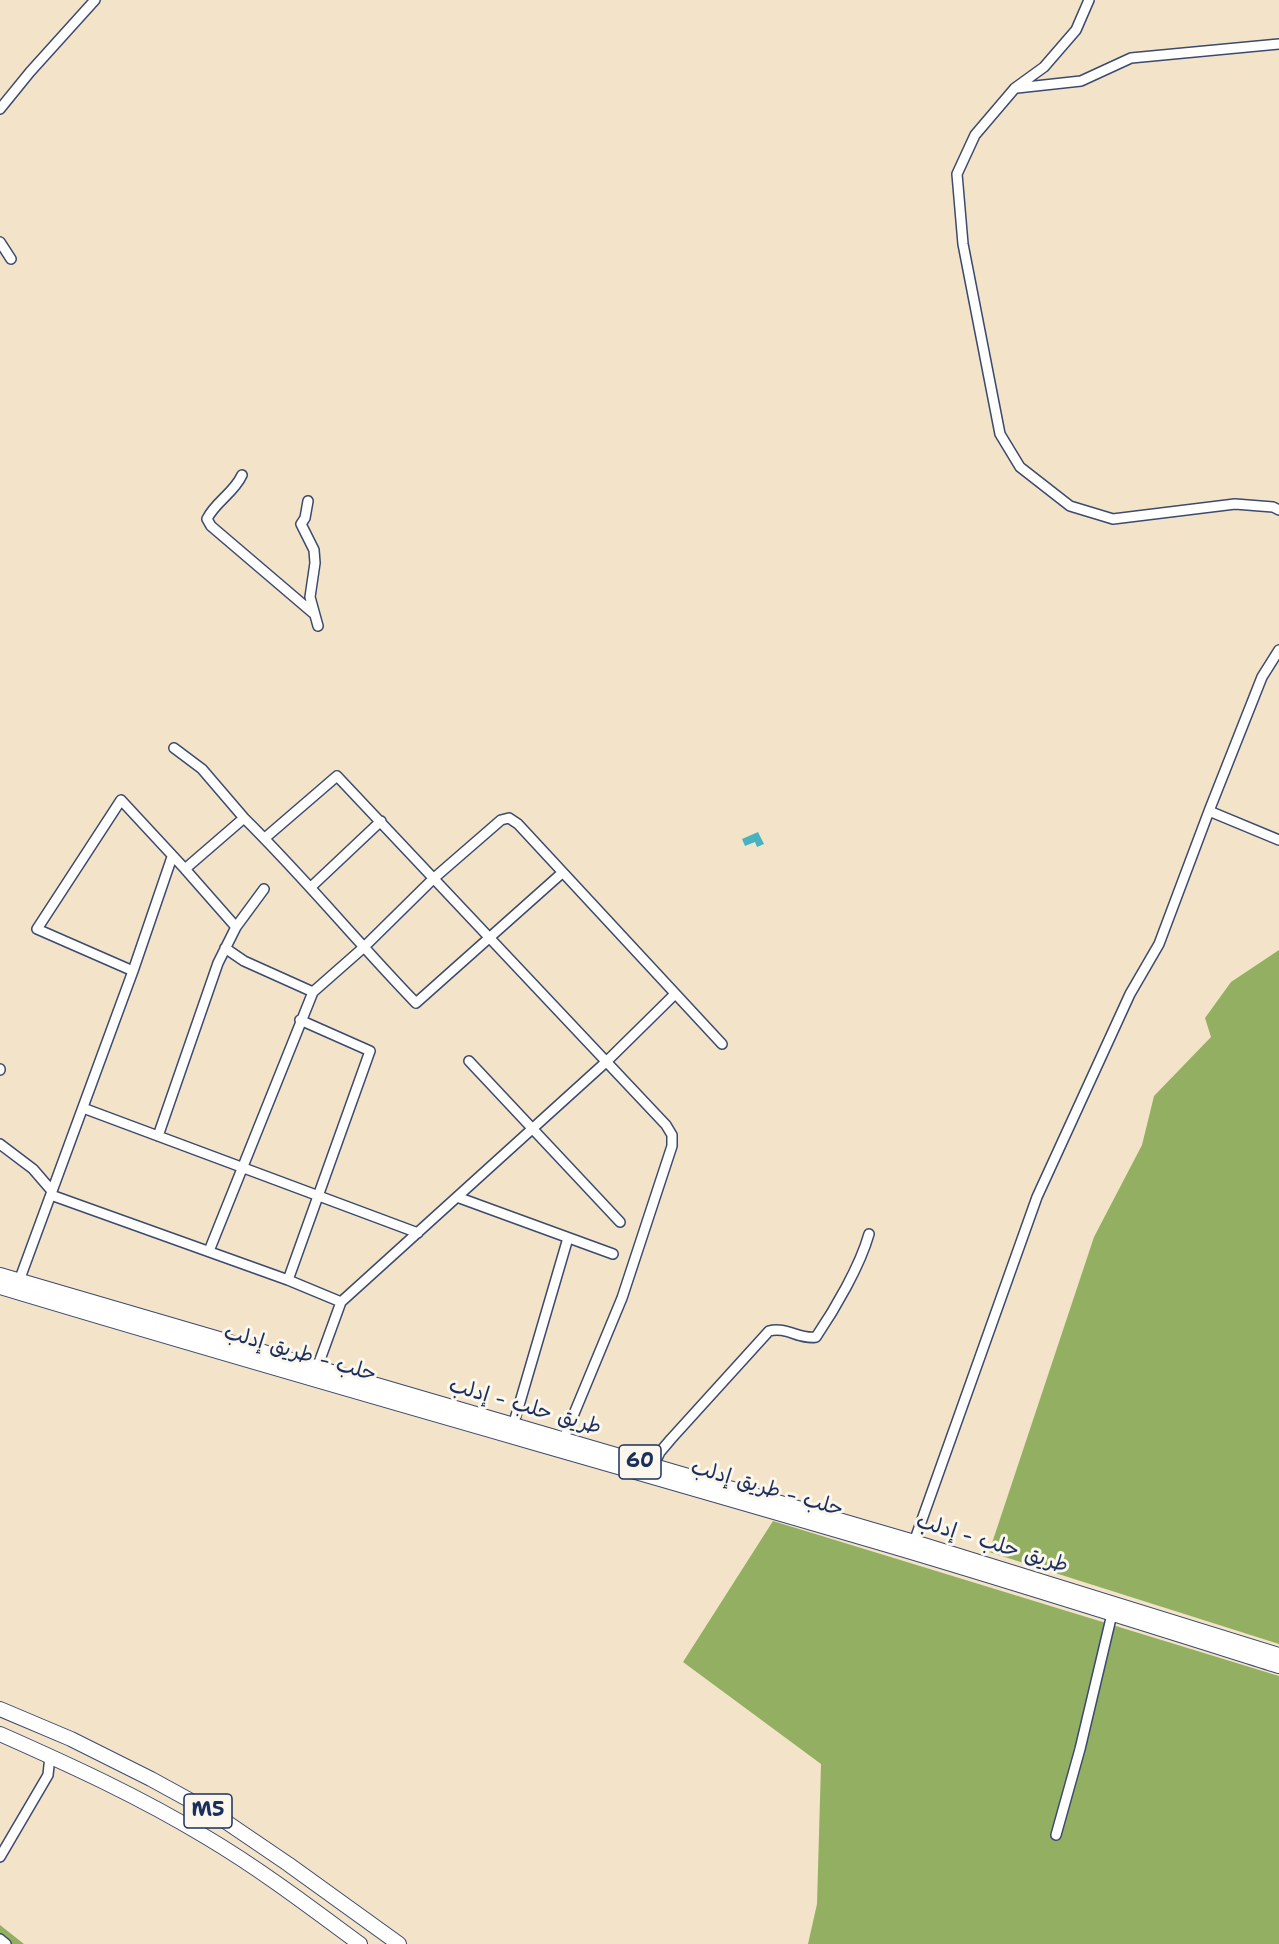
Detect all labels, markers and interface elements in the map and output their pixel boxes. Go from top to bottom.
street label: حلب - طريق إدلب [221,1320,379,1388]
street label: طريق حلب - إدلب [446,1373,604,1441]
road number: 60 [619,1445,661,1479]
street label: حلب - طريق إدلب [688,1455,846,1523]
street label: طريق حلب - إدلب [913,1509,1071,1579]
road number: M5 [184,1794,232,1828]

